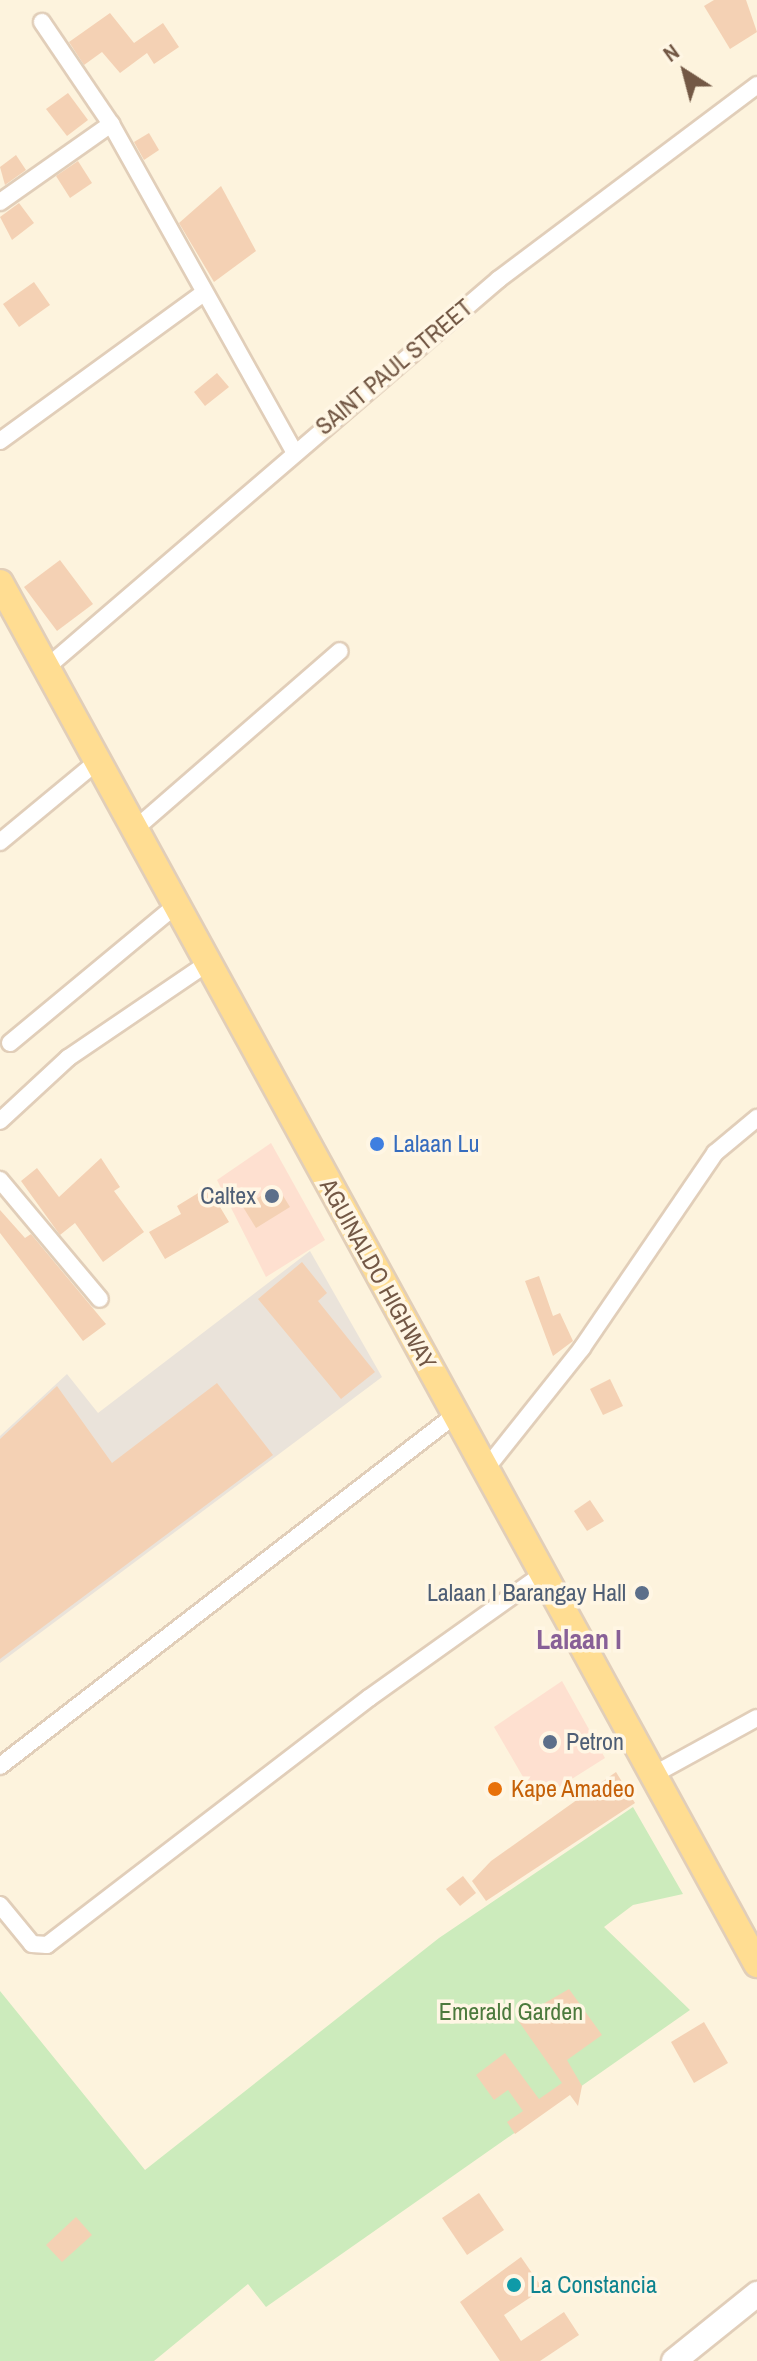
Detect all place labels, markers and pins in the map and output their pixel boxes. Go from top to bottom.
place label: Lalaan Lu [393,1130,479,1158]
marker: Lalaan Lu [368,1135,386,1153]
place label: Caltex [200,1182,256,1210]
marker: Caltex [263,1187,281,1205]
place label: Lalaan I Barangay Hall [427,1579,626,1607]
marker: Lalaan I Barangay Hall [633,1584,651,1602]
place label: Petron [566,1728,624,1756]
marker: Petron [541,1733,559,1751]
place label: Kape Amadeo [511,1775,636,1803]
marker: Kape Amadeo [486,1780,504,1798]
place label: La Constancia [530,2271,657,2299]
marker: La Constancia [505,2276,523,2294]

